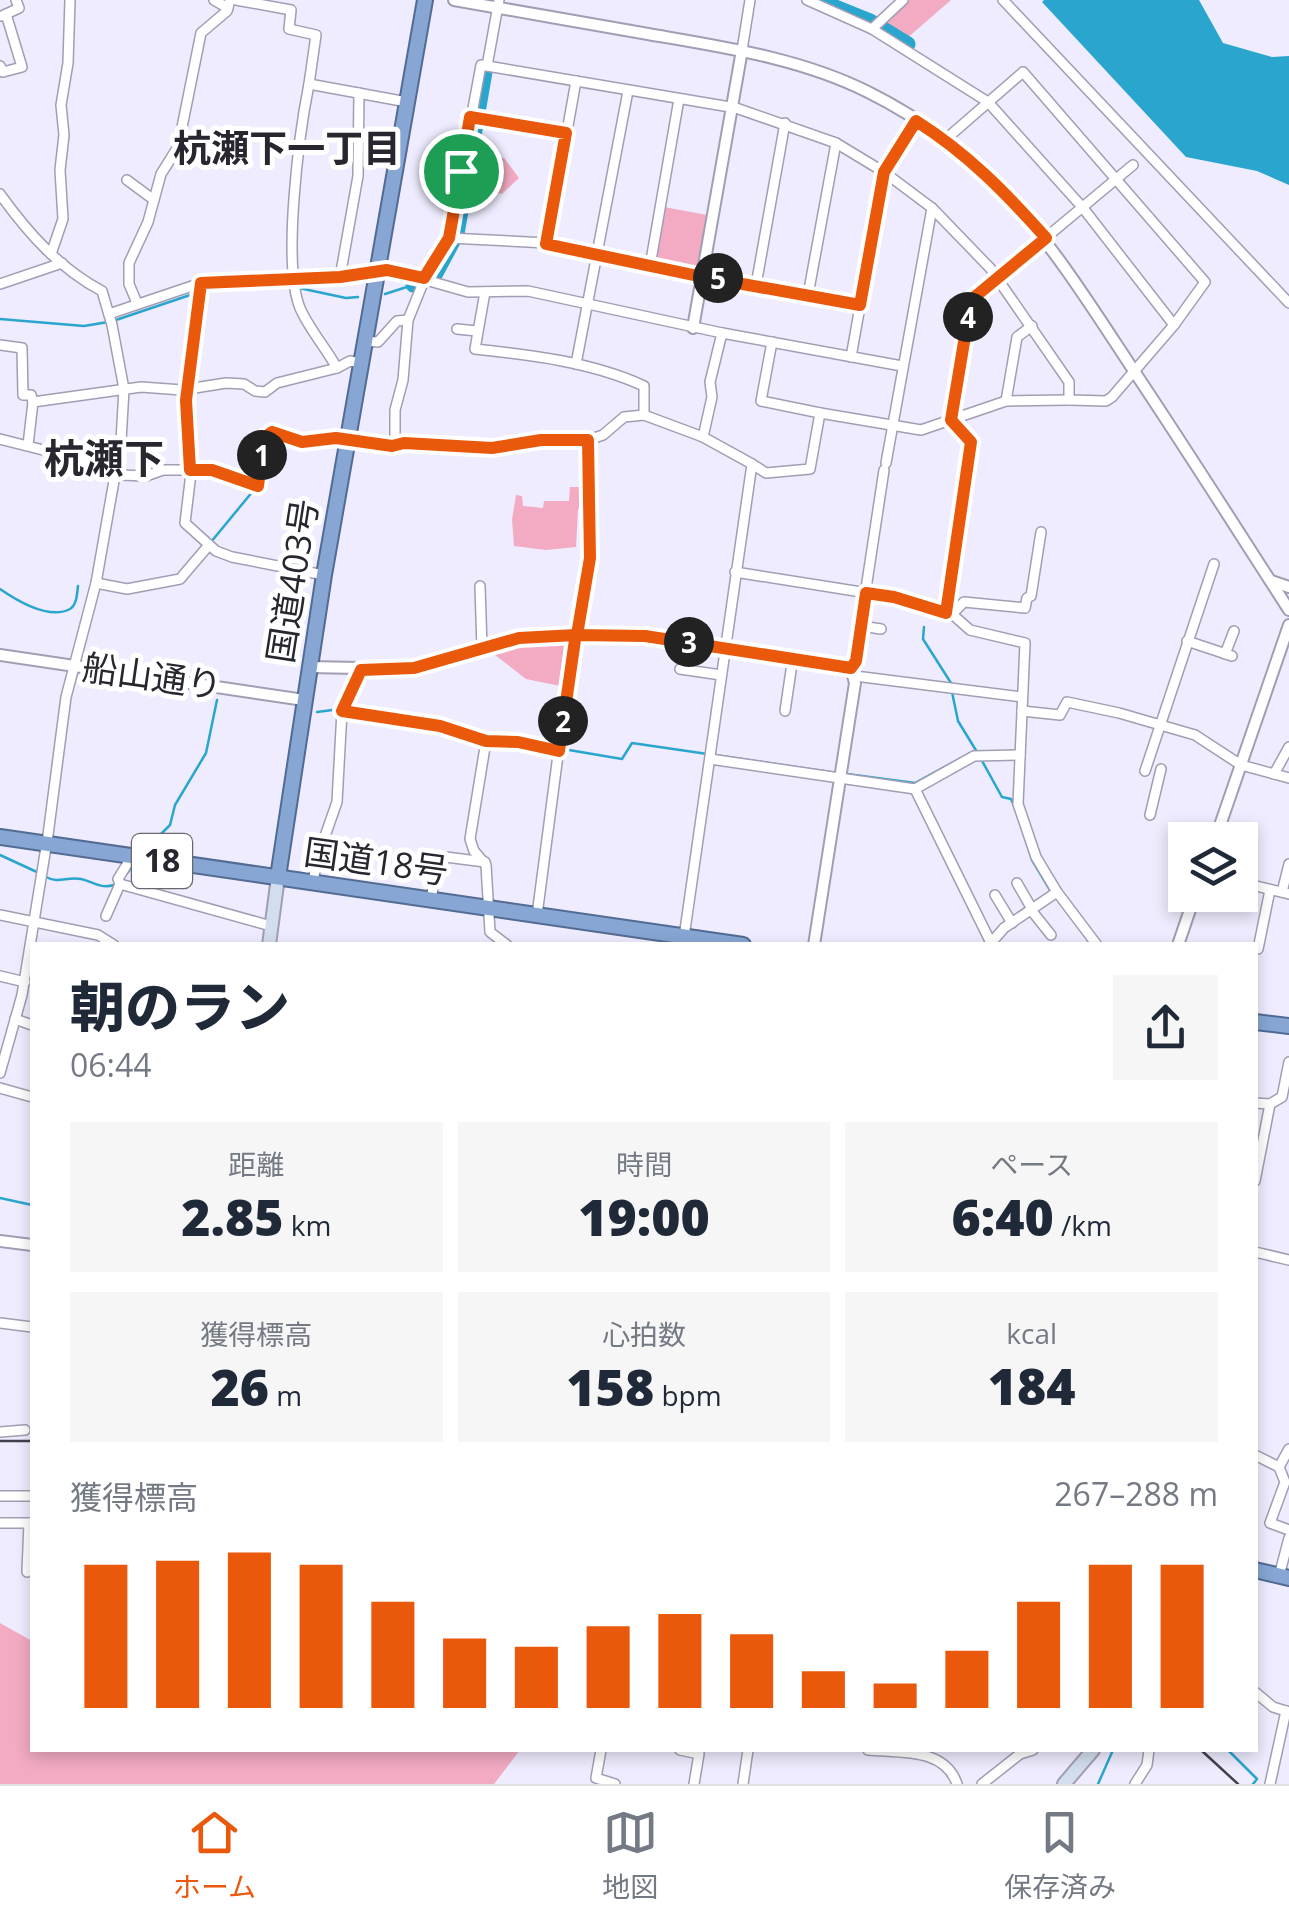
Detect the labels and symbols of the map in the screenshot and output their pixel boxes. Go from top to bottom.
district label: 杭瀬下一丁目 [173,121,401,173]
pin [419,129,504,214]
pin: 5 [693,253,743,303]
pin: 4 [943,292,993,342]
district label: 杭瀬下 [44,430,164,485]
pin: 1 [237,430,287,480]
street label: 国道403号 [255,496,328,666]
pin: 3 [664,617,714,667]
street label: 船山通り [80,643,225,709]
pin: 2 [538,696,588,746]
street label: 国道18号 [301,827,451,894]
road number: 18 [132,834,192,888]

